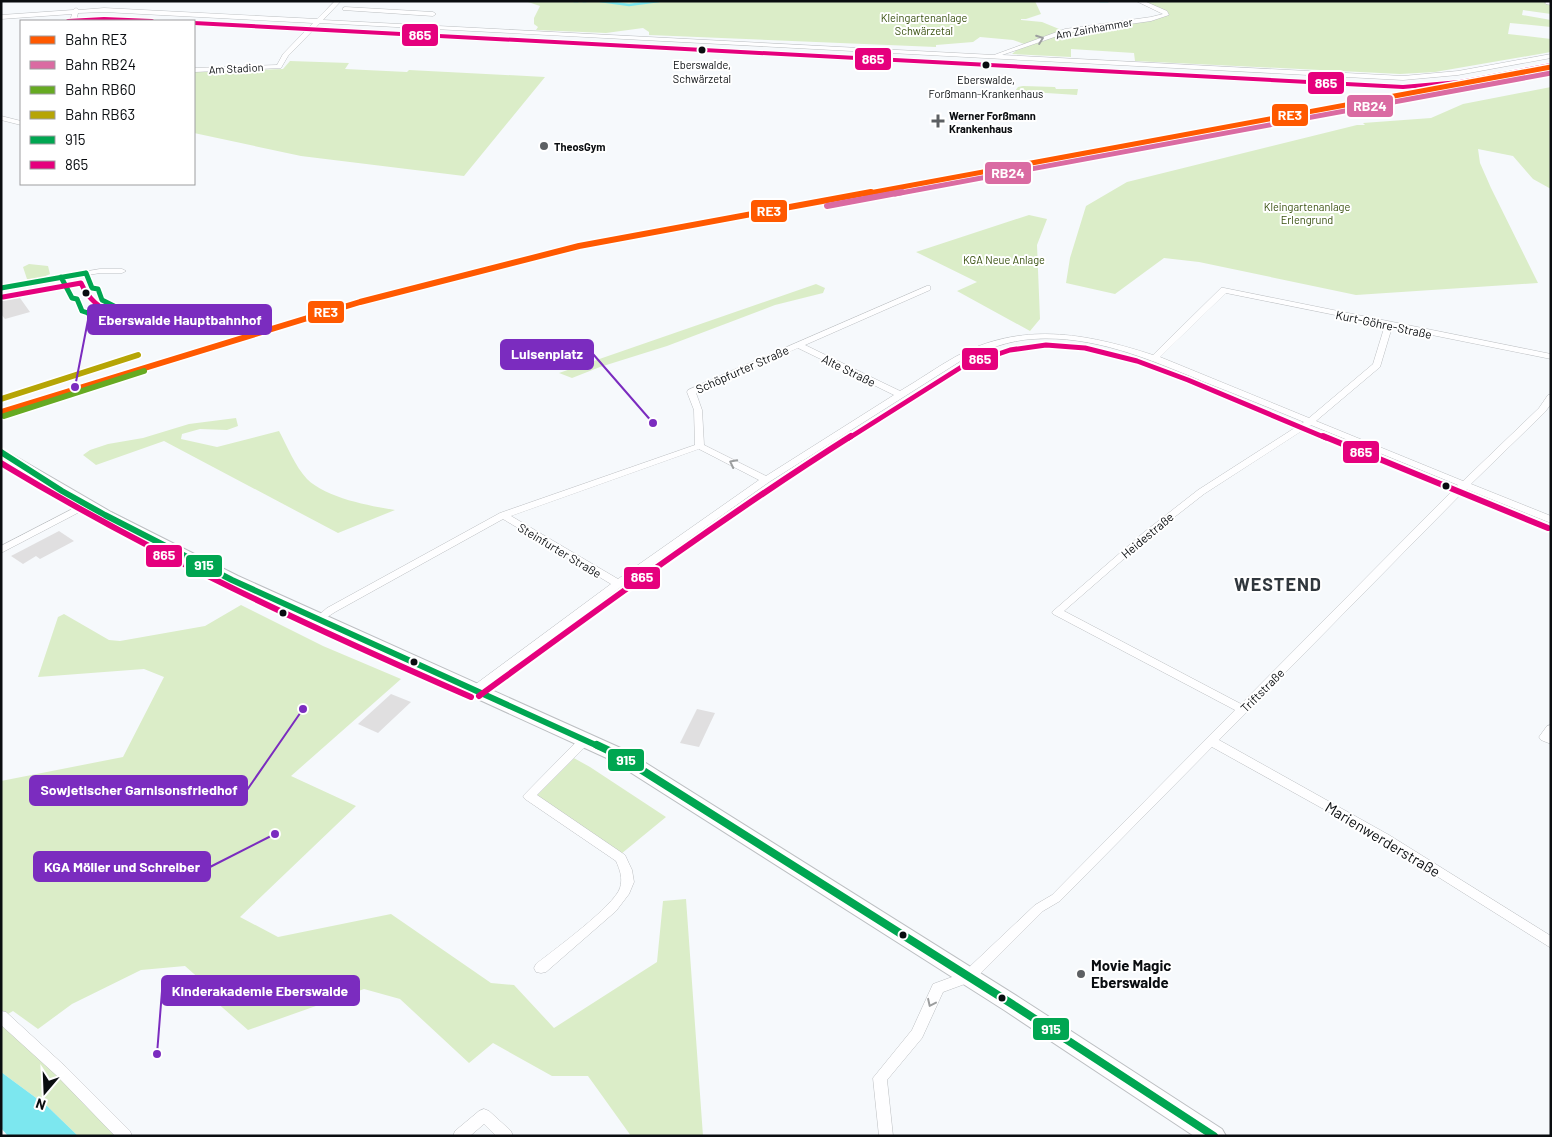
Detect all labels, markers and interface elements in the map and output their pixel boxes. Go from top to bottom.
park label: Kleingartenanlage Schwärzetal [881,11,967,37]
street label: Am Zainhammer [1055,15,1133,41]
legend [20,20,195,185]
line badge: 865 [401,23,439,47]
text: 865 [409,26,432,43]
text: Bahn RE3 [65,30,127,48]
one-way arrow [1036,35,1044,45]
marker: Eberswalde, Schwärzetal [697,45,707,55]
line badge: 865 [854,47,892,71]
text: 865 [862,50,885,67]
text: Bahn RB24 [65,55,136,73]
place label: Eberswalde, Schwärzetal [673,58,731,85]
street label: Am Stadion [208,60,264,76]
marker: Eberswalde, Forßmann-Krankenhaus [981,60,991,70]
line badge: 865 [1307,71,1345,95]
place label: Eberswalde, Forßmann-Krankenhaus [929,73,1043,100]
text: 865 [1315,74,1338,91]
text: Bahn RB60 [65,80,136,98]
line badge: RB24 [1346,94,1394,118]
text: RB24 [1353,97,1387,114]
line badge: RE3 [1271,103,1309,127]
text: Bahn RB63 [65,105,135,123]
text: RE3 [1278,106,1302,123]
place label: Werner Forßmann Krankenhaus [949,109,1036,135]
marker: Werner Forßmann Krankenhaus [931,114,945,128]
text: 915 [65,130,85,148]
marker: TheosGym [538,140,550,152]
place label: TheosGym [554,140,606,153]
text: 865 [65,155,88,173]
line badge: RB24 [984,161,1032,185]
text: RB24 [991,164,1025,181]
line badge: RE3 [750,199,788,223]
park label: Kleingartenanlage Erlengrund [1264,200,1350,226]
text: RE3 [757,202,781,219]
park label: KGA Neue Anlage [963,253,1045,266]
unlabelled marker [81,288,91,298]
line badge: RE3 [307,300,345,324]
text: RE3 [314,303,338,320]
callout: Eberswalde Hauptbahnhof [88,305,271,334]
street label: Kurt-Göhre-Straße [1335,307,1433,341]
text: Eberswalde Hauptbahnhof [98,311,262,328]
callout: Luisenplatz [501,340,593,369]
street label: Schöpfurter Straße [693,342,791,396]
text: Luisenplatz [511,345,584,362]
line badge: 865 [961,347,999,371]
text: 865 [969,350,992,367]
street label: Alte Straße [820,351,878,389]
line badge: 865 [1342,440,1380,464]
text: 865 [1350,443,1373,460]
one-way arrow [729,459,738,469]
unlabelled marker [1441,481,1451,491]
street label: Heidestraße [1118,509,1176,561]
street label: Steinfurter Straße [516,520,604,580]
line badge: 865 [145,544,183,568]
text: 865 [153,546,176,563]
line badge: 915 [185,554,223,578]
text: 915 [194,556,214,573]
line badge: 865 [623,566,661,590]
text: 865 [631,568,654,585]
district label: WESTEND [1234,573,1322,595]
unlabelled marker [278,608,288,618]
unlabelled marker [409,657,419,667]
street label: Triftstraße [1237,665,1287,715]
line badge: 915 [607,748,645,772]
text: 915 [616,751,636,768]
callout: Sowjetischer Garnisonsfriedhof [30,776,247,805]
text: Sowjetischer Garnisonsfriedhof [40,781,238,798]
street label: Marienwerderstraße [1322,797,1444,881]
callout: KGA Möller und Schreiber [34,852,210,881]
text: KGA Möller und Schreiber [44,858,201,875]
unlabelled marker [898,930,908,940]
place label: Movie Magic Eberswalde [1091,956,1171,991]
marker: Movie Magic Eberswalde [1075,968,1087,980]
callout: Kinderakademie Eberswalde [162,976,359,1005]
text: Kinderakademie Eberswalde [172,982,349,999]
unlabelled marker [997,993,1007,1003]
one-way arrow [926,998,937,1007]
line badge: 915 [1032,1017,1070,1041]
text: 915 [1041,1020,1061,1037]
north arrow [20,1067,70,1117]
text: N [33,1095,48,1114]

